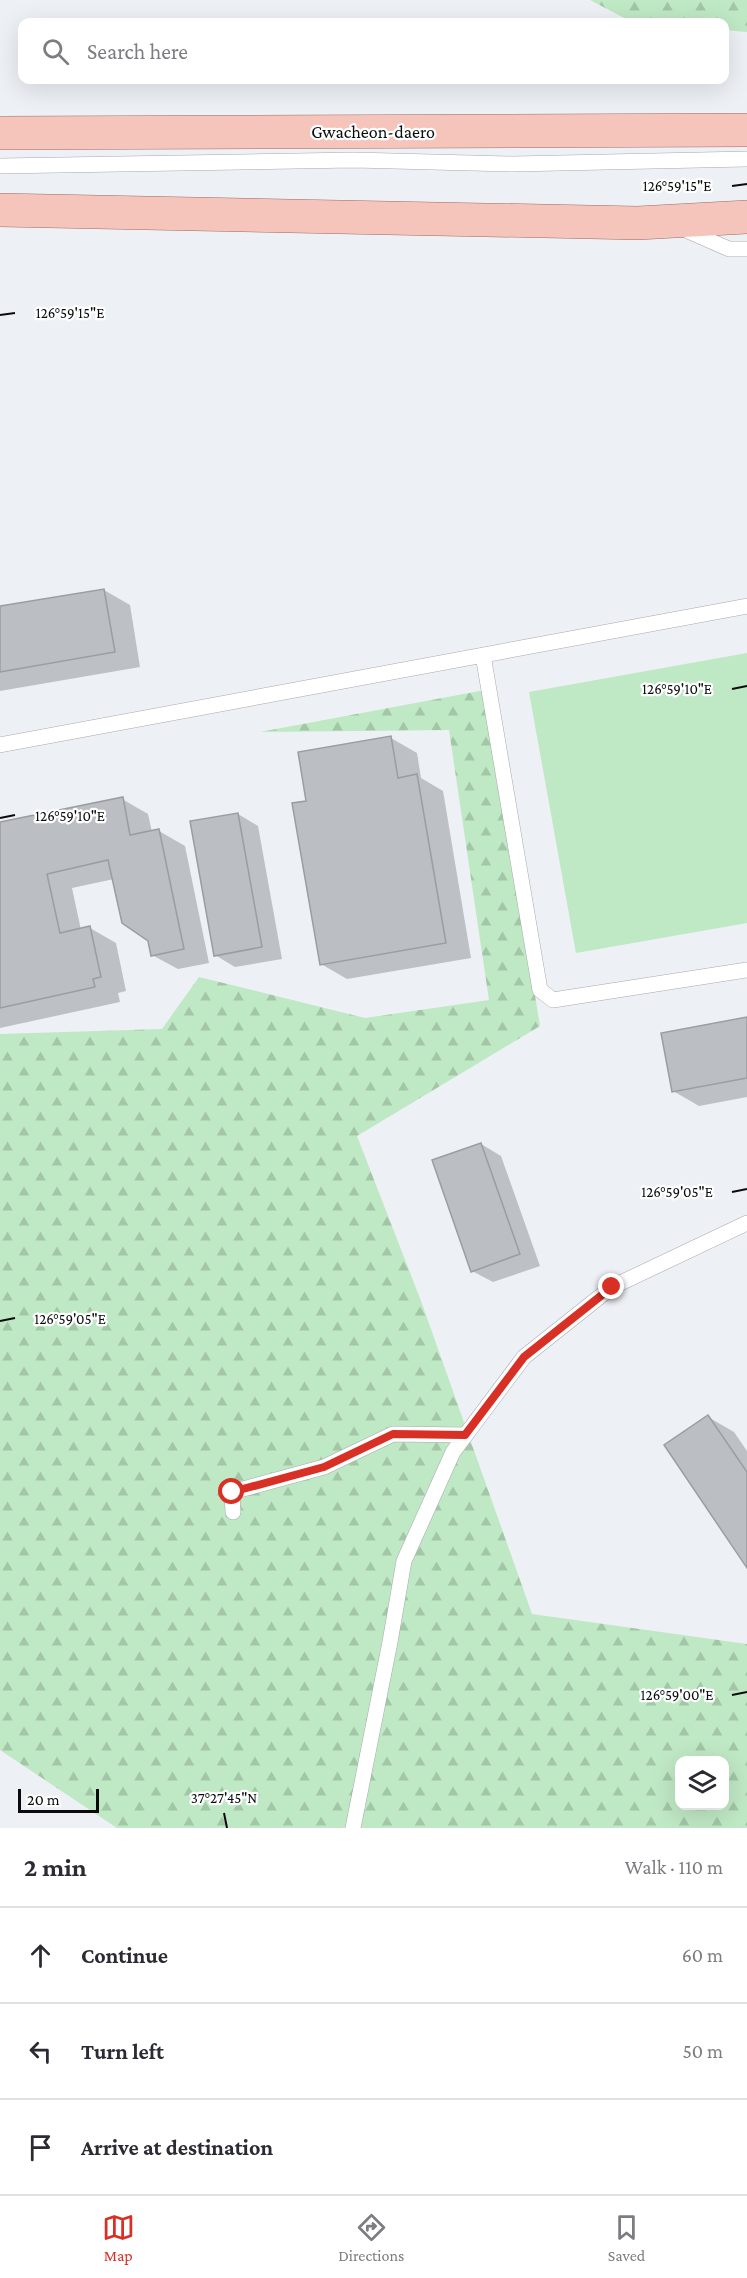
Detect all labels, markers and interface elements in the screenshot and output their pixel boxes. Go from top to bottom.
search box [18,18,729,84]
icon: search [39,35,72,68]
text: Search here [87,39,188,64]
street label: Gwacheon-daero [311,122,435,142]
text: 126°59'15"E [643,178,711,194]
text: 126°59'15"E [36,305,104,321]
text: 126°59'10"E [642,681,712,697]
text: 126°59'10"E [35,808,105,824]
text: 126°59'05"E [641,1184,713,1200]
route end [598,1273,624,1299]
text: 126°59'05"E [34,1311,106,1327]
route start [218,1478,244,1504]
text: 126°59'00"E [641,1687,713,1703]
map controls [675,1756,729,1810]
button: layers [675,1756,729,1810]
scale bar [18,1786,99,1814]
text: 37°27'45"N [191,1790,257,1806]
text: 20 m [27,1791,60,1808]
text: 2 min [24,1853,87,1882]
text: Walk · 110 m [625,1856,723,1878]
icon: ahead [24,1939,57,1972]
text: Continue [81,1943,168,1968]
text: 60 m [682,1944,723,1966]
icon: left [24,2035,57,2068]
text: Turn left [81,2039,164,2064]
text: 50 m [682,2040,723,2062]
icon: arrive [24,2131,57,2164]
text: Arrive at destination [81,2135,273,2160]
tab: Map [102,2211,135,2264]
tab: Directions [338,2211,404,2264]
tab: Saved [608,2211,645,2264]

